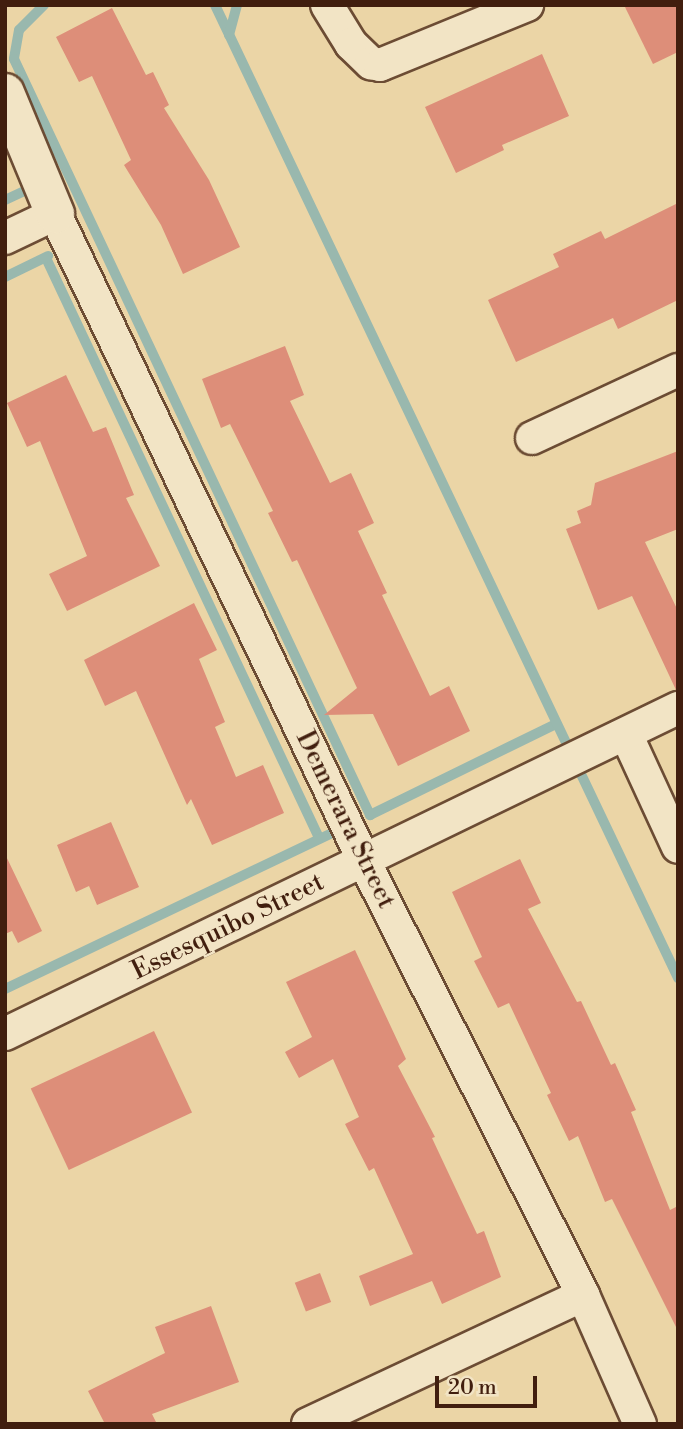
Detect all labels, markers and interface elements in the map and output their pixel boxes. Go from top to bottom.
street label: Demerara Street [289,726,401,914]
street label: Essesquibo Street [127,867,329,987]
scale bar [438,1362,540,1406]
text: 20 m [448,1375,497,1401]

